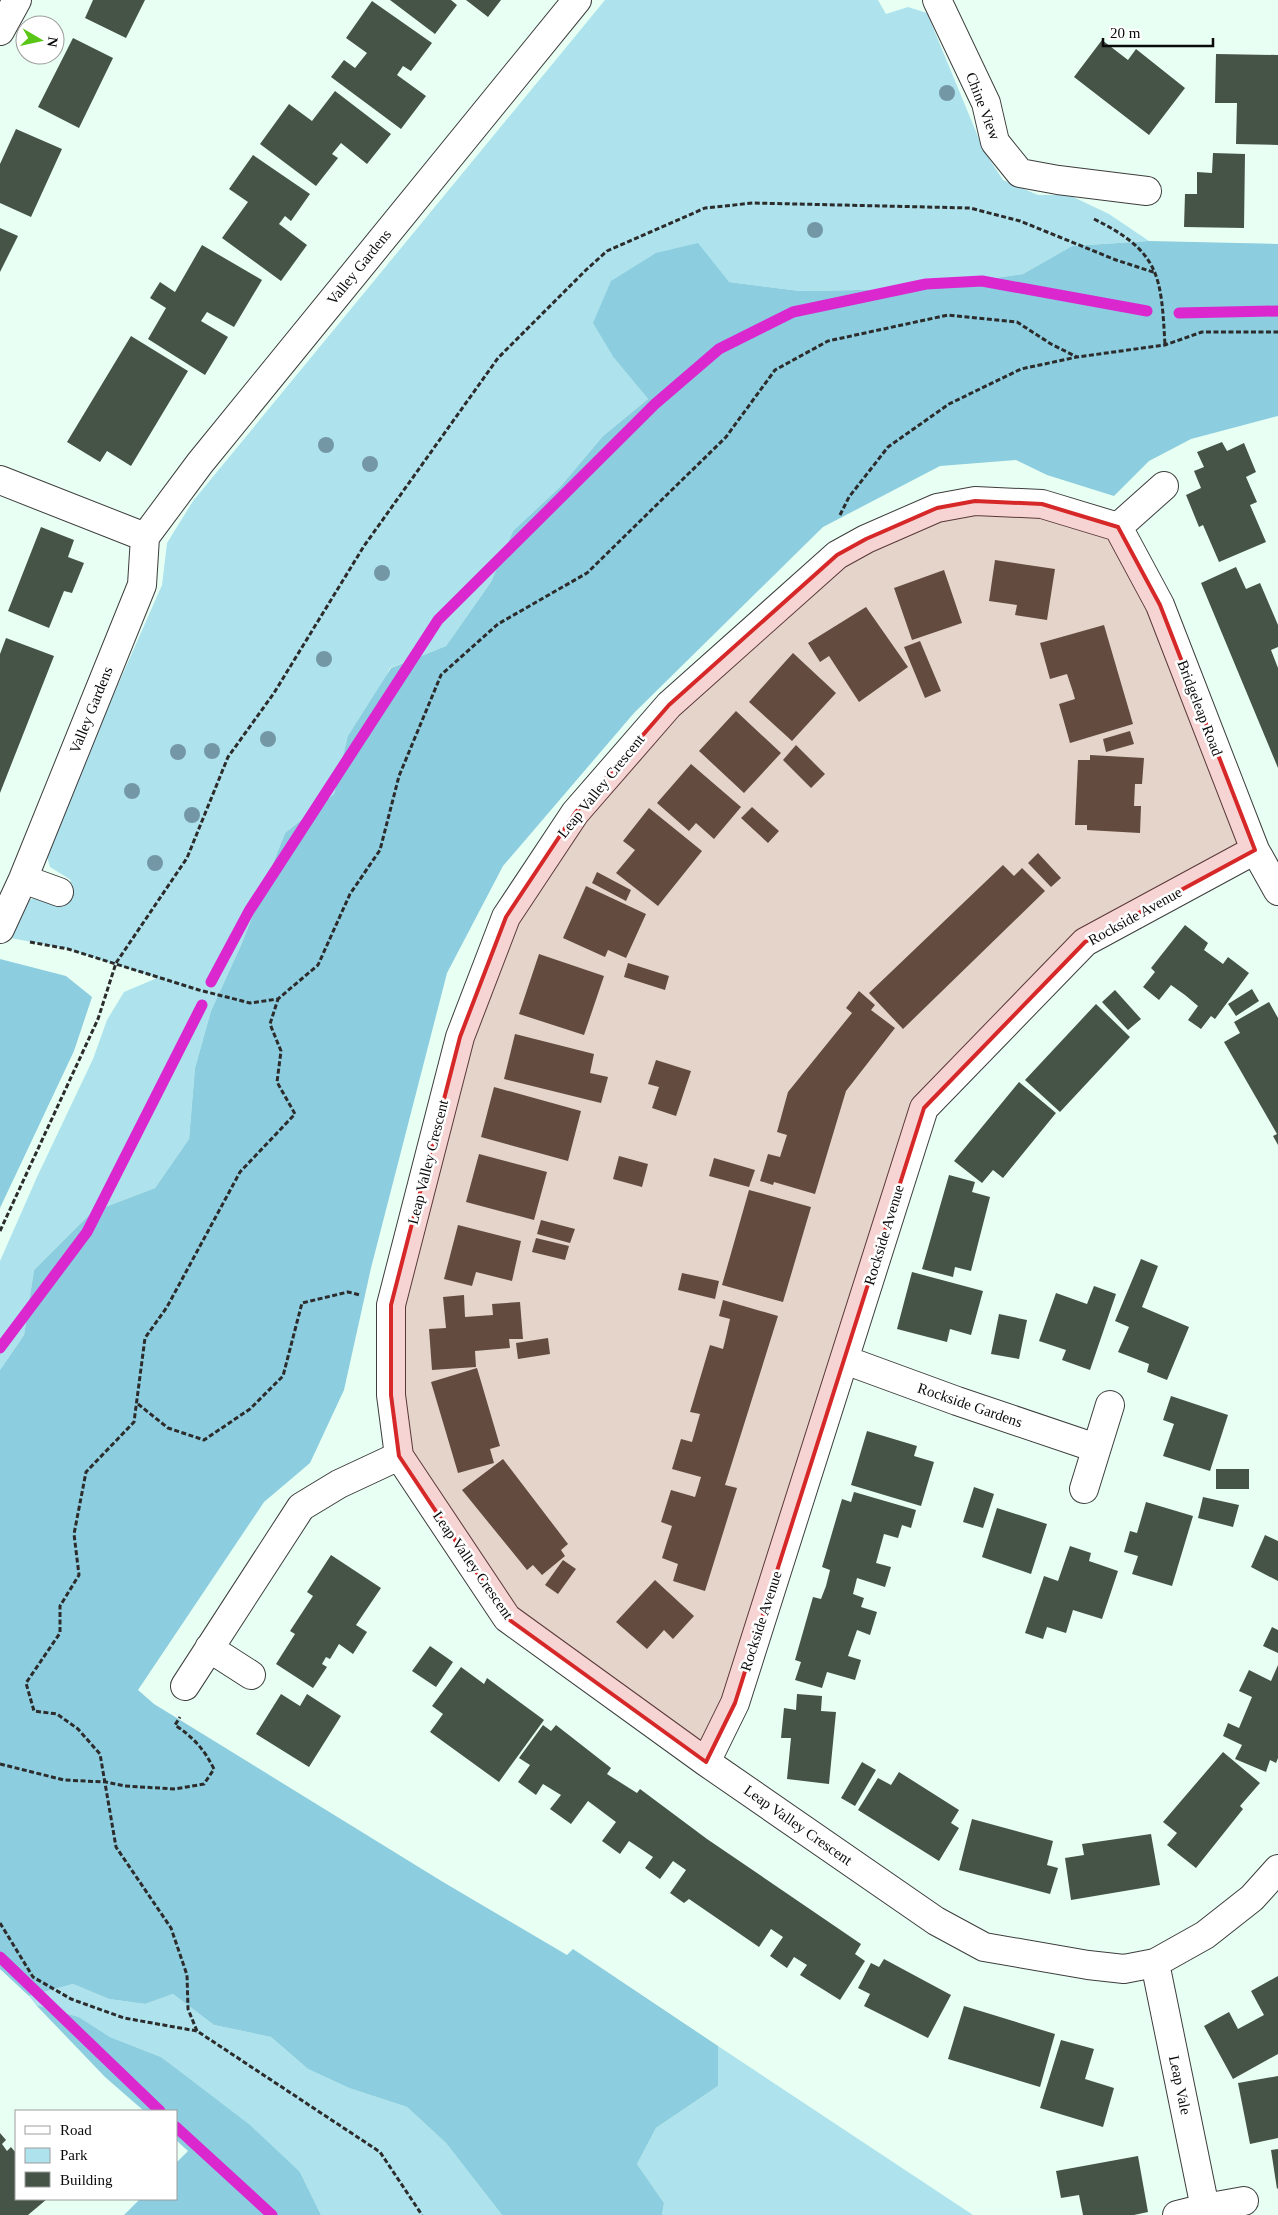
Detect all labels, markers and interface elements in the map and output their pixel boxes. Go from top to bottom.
north arrow [15,15,65,65]
scale bar [1103,15,1213,47]
text: 20 m [1110,25,1141,41]
text: N [44,36,61,48]
street label: Chine View [963,70,1003,142]
street label: Valley Gardens [324,226,394,308]
street label: Bridgeleap Road [1174,658,1226,759]
street label: Valley Gardens [66,664,116,756]
street label: Leap Valley Crescent [555,731,648,841]
street label: Rockside Avenue [1086,884,1185,948]
street label: Leap Valley Crescent [405,1097,451,1226]
street label: Rockside Avenue [861,1182,907,1287]
street label: Rockside Gardens [916,1380,1025,1430]
street label: Leap Valley Crescent [430,1508,517,1623]
street label: Rockside Avenue [737,1569,785,1673]
street label: Leap Valley Crescent [741,1782,856,1869]
street label: Leap Vale [1166,2054,1194,2116]
legend [15,2110,178,2200]
text: Road [60,2122,92,2138]
text: Park [60,2147,88,2163]
text: Building [60,2172,113,2188]

